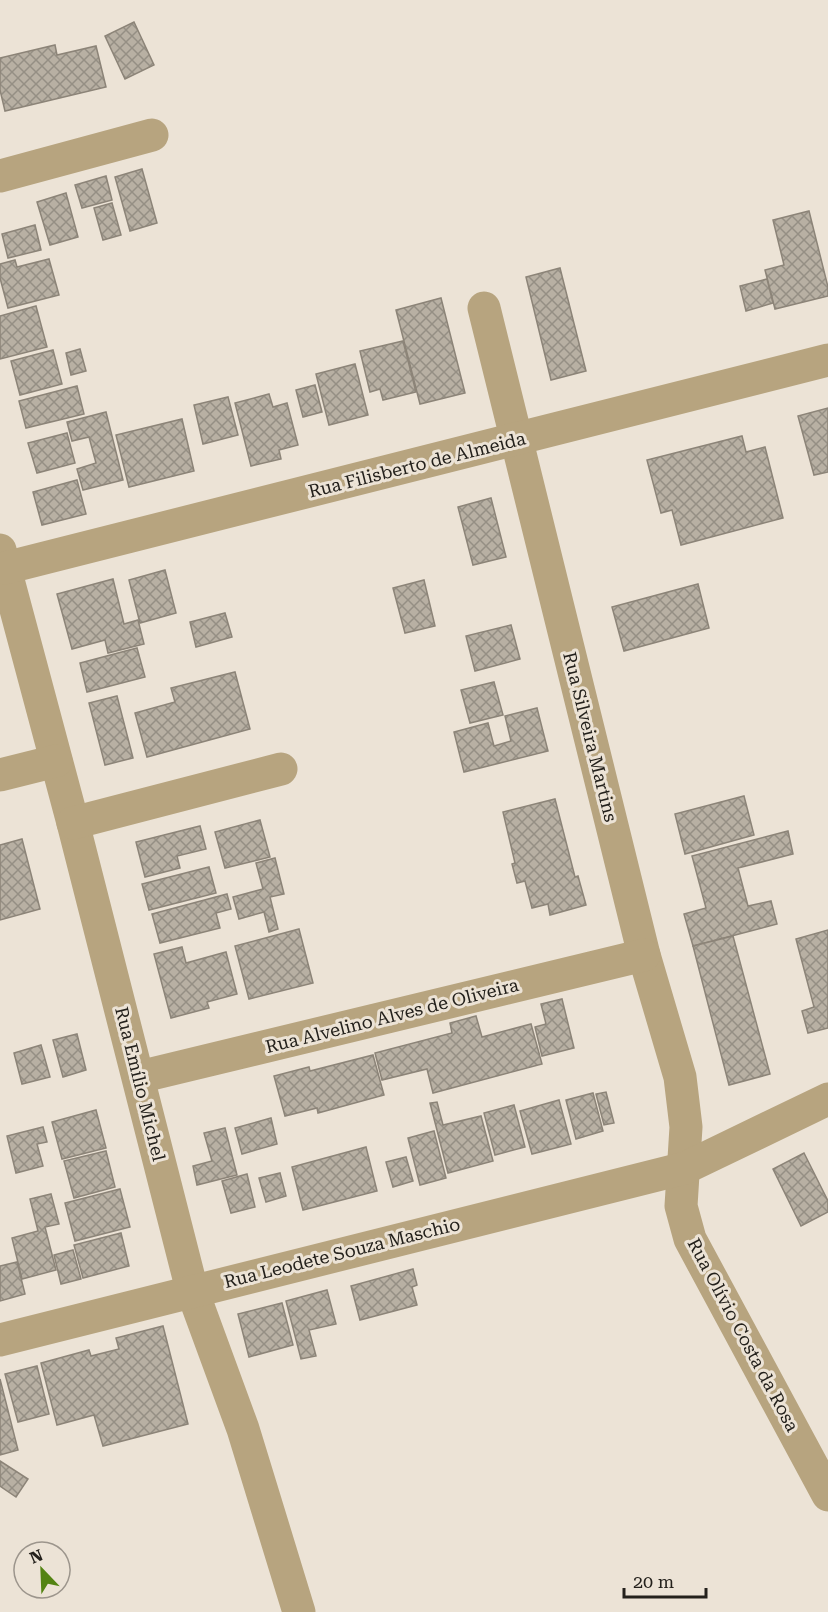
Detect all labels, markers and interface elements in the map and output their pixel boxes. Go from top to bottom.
street label: Rua Filisberto de Almeida [306,427,528,502]
street label: Rua Silveira Martins [559,650,622,824]
street label: Rua Alvelino Alves de Oliveira [263,974,521,1057]
street label: Rua Emílio Michel [111,1005,170,1164]
street label: Rua Leodete Souza Maschio [222,1213,462,1292]
street label: Rua Olívio Costa da Rosa [683,1234,804,1435]
north arrow [12,1540,72,1600]
text: N [27,1545,46,1568]
scale bar [624,1561,706,1599]
text: 20 m [633,1571,674,1592]

